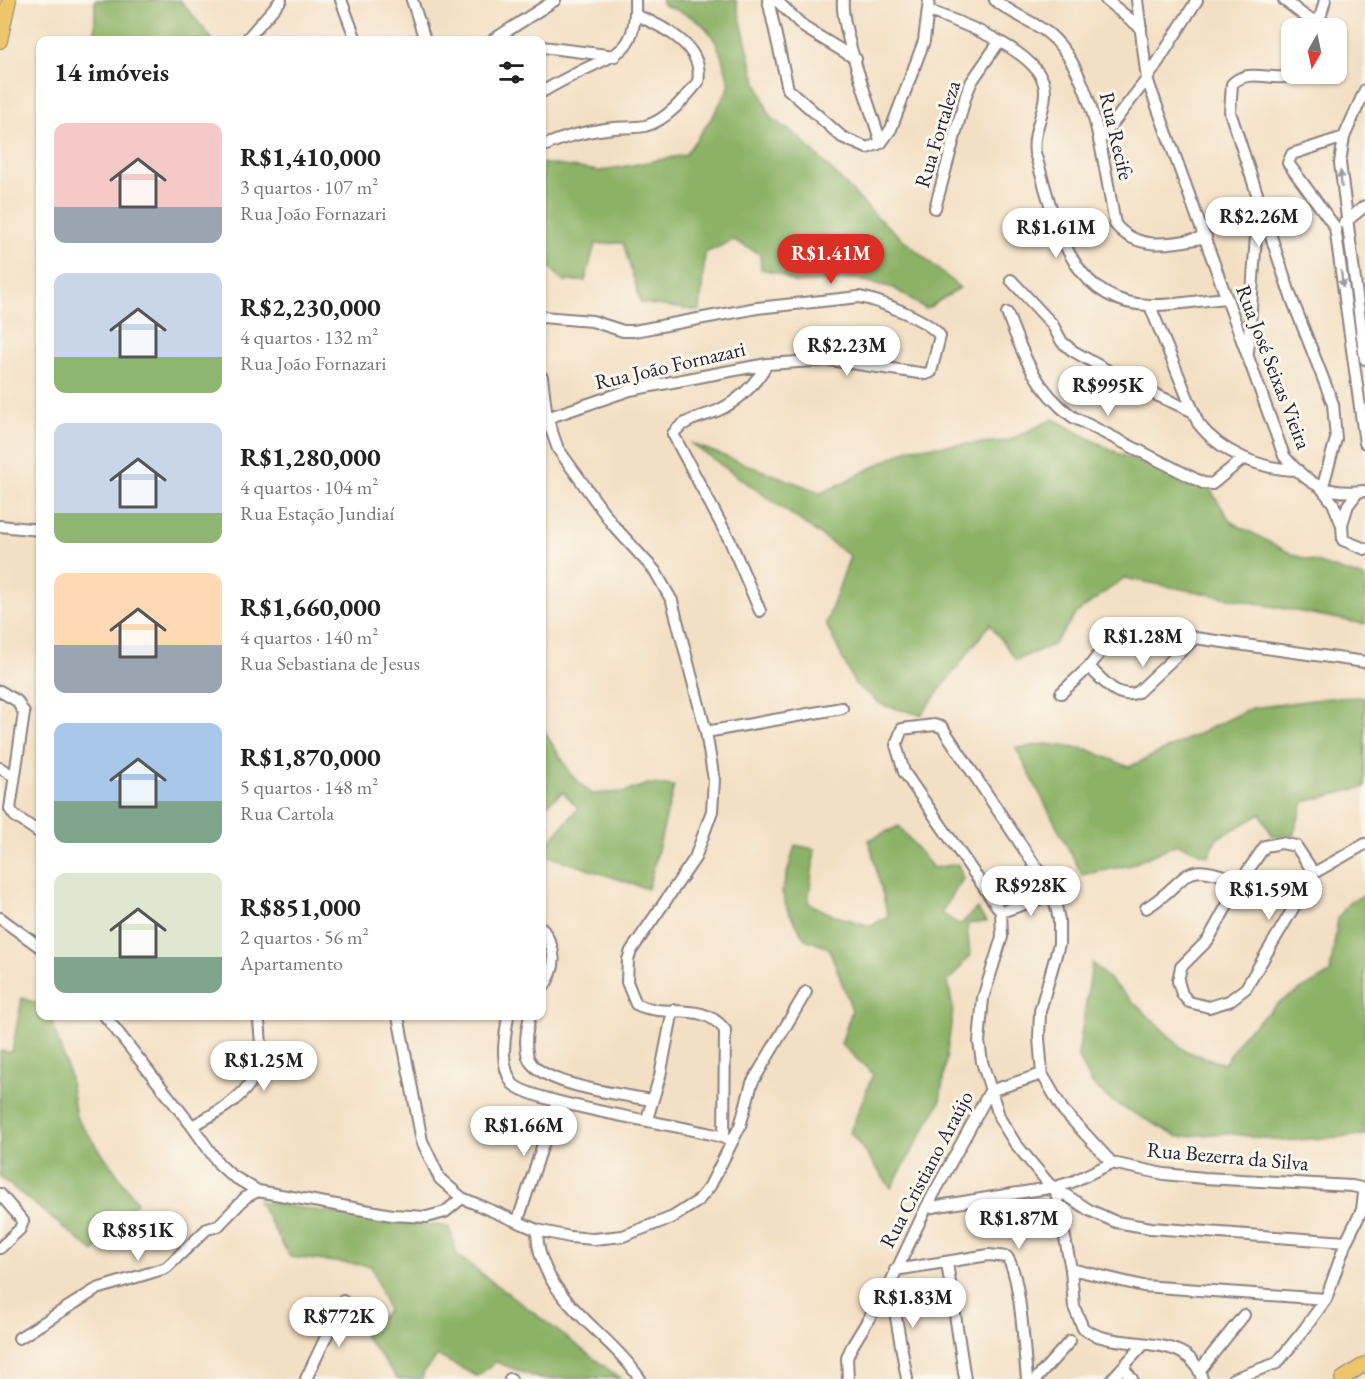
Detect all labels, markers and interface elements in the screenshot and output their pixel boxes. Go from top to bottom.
north arrow [1281,18,1347,84]
map controls [1281,18,1347,84]
text: 14 imóveis [54,55,169,89]
icon: filters [495,56,528,89]
street label: Rua Fortaleza [908,77,966,191]
street label: Rua Recife [1094,89,1140,183]
text: R$1,410,000 [240,140,381,174]
icon: home [102,147,174,219]
one-way arrow [1337,170,1346,189]
text: 3 quartos · 107 m² [240,174,378,200]
pin: R$2.26M [1204,197,1314,248]
text: Rua João Fornazari [240,200,386,226]
text: R$2.26M [1219,203,1299,229]
pin: R$1.61M [1001,208,1111,259]
text: R$1.61M [1016,214,1096,240]
pin: R$1.41M [776,234,886,285]
text: R$1.41M [791,240,871,266]
one-way arrow [1337,270,1347,289]
street label: Rua José Seixas Vieira [1230,281,1318,454]
text: R$2,230,000 [240,290,381,324]
icon: home [102,297,174,369]
text: 4 quartos · 132 m² [240,324,378,350]
pin: R$2.23M [792,326,902,377]
text: R$2.23M [807,332,887,358]
street label: Rua João Fornazari [592,335,748,395]
text: Rua João Fornazari [240,350,386,376]
pin: R$995K [1059,366,1157,417]
text: R$995K [1072,372,1144,398]
text: R$1,280,000 [240,440,381,474]
icon: home [102,447,174,519]
text: 4 quartos · 104 m² [240,474,378,500]
text: Rua Estação Jundiaí [240,500,394,526]
text: R$1,660,000 [240,590,381,624]
icon: home [102,597,174,669]
pin: R$1.28M [1088,617,1198,668]
text: R$1.28M [1103,623,1183,649]
text: 4 quartos · 140 m² [240,624,378,650]
text: Rua Sebastiana de Jesus [240,650,420,676]
text: R$1,870,000 [240,740,381,774]
icon: home [102,747,174,819]
text: 5 quartos · 148 m² [240,774,378,800]
text: Rua Cartola [240,800,334,826]
pin: R$928K [982,866,1080,917]
pin: R$1.59M [1214,870,1324,921]
text: R$928K [995,872,1067,898]
text: R$1.59M [1229,876,1309,902]
text: R$851,000 [240,890,361,924]
icon: home [102,897,174,969]
text: 2 quartos · 56 m² [240,924,369,950]
text: Apartamento [240,950,343,976]
pin: R$1.25M [209,1041,319,1092]
text: R$1.25M [224,1047,304,1073]
street label: Rua Cristiano Araújo [873,1086,979,1252]
pin: R$1.66M [469,1106,579,1157]
text: R$1.66M [484,1112,564,1138]
street label: Rua Bezerra da Silva [1146,1135,1311,1177]
pin: R$1.87M [964,1199,1074,1250]
text: R$1.87M [979,1205,1059,1231]
pin: R$851K [89,1211,187,1262]
text: R$851K [102,1217,174,1243]
pin: R$1.83M [858,1278,968,1329]
text: R$1.83M [873,1284,953,1310]
pin: R$772K [290,1297,388,1348]
text: R$772K [303,1303,375,1329]

